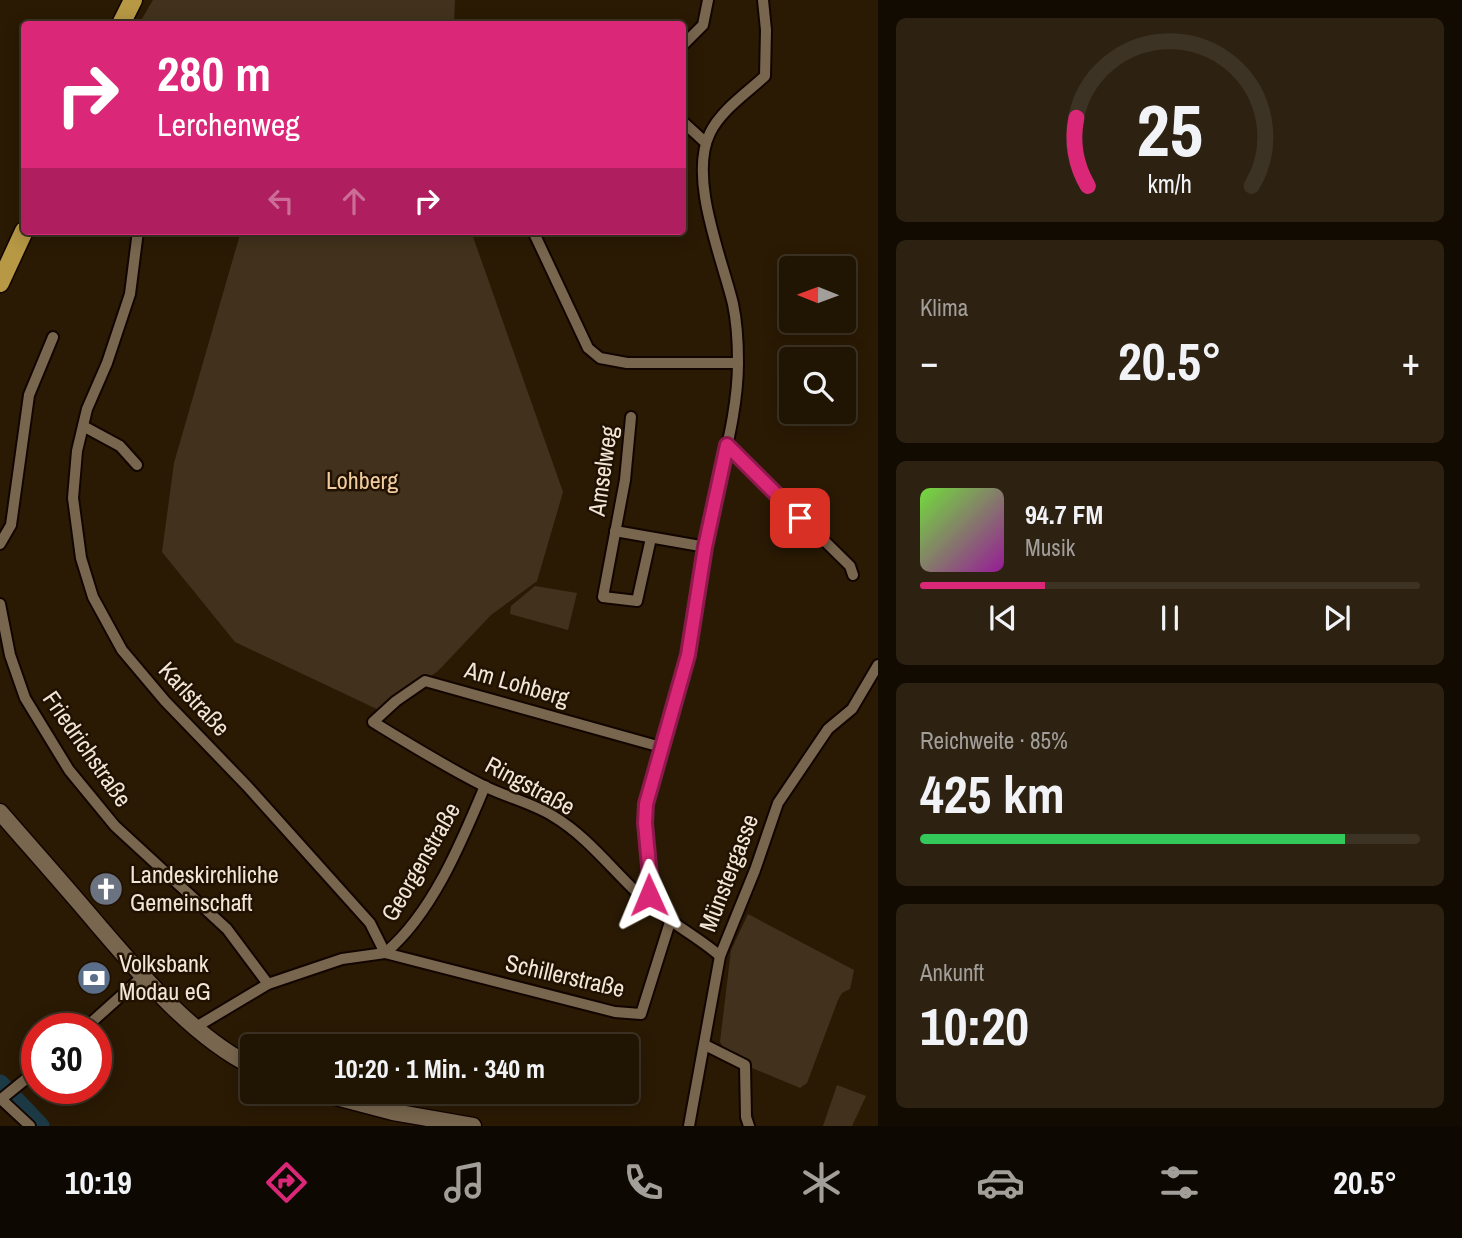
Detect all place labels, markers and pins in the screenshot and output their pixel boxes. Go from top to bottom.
pin [770,488,830,548]
place label: Landeskirchliche Gemeinschaft [130,858,279,918]
church icon: Landeskirchliche Gemeinschaft [87,870,125,908]
place label: Volksbank Modau eG [119,947,211,1007]
bank icon: Volksbank Modau eG [75,959,113,997]

